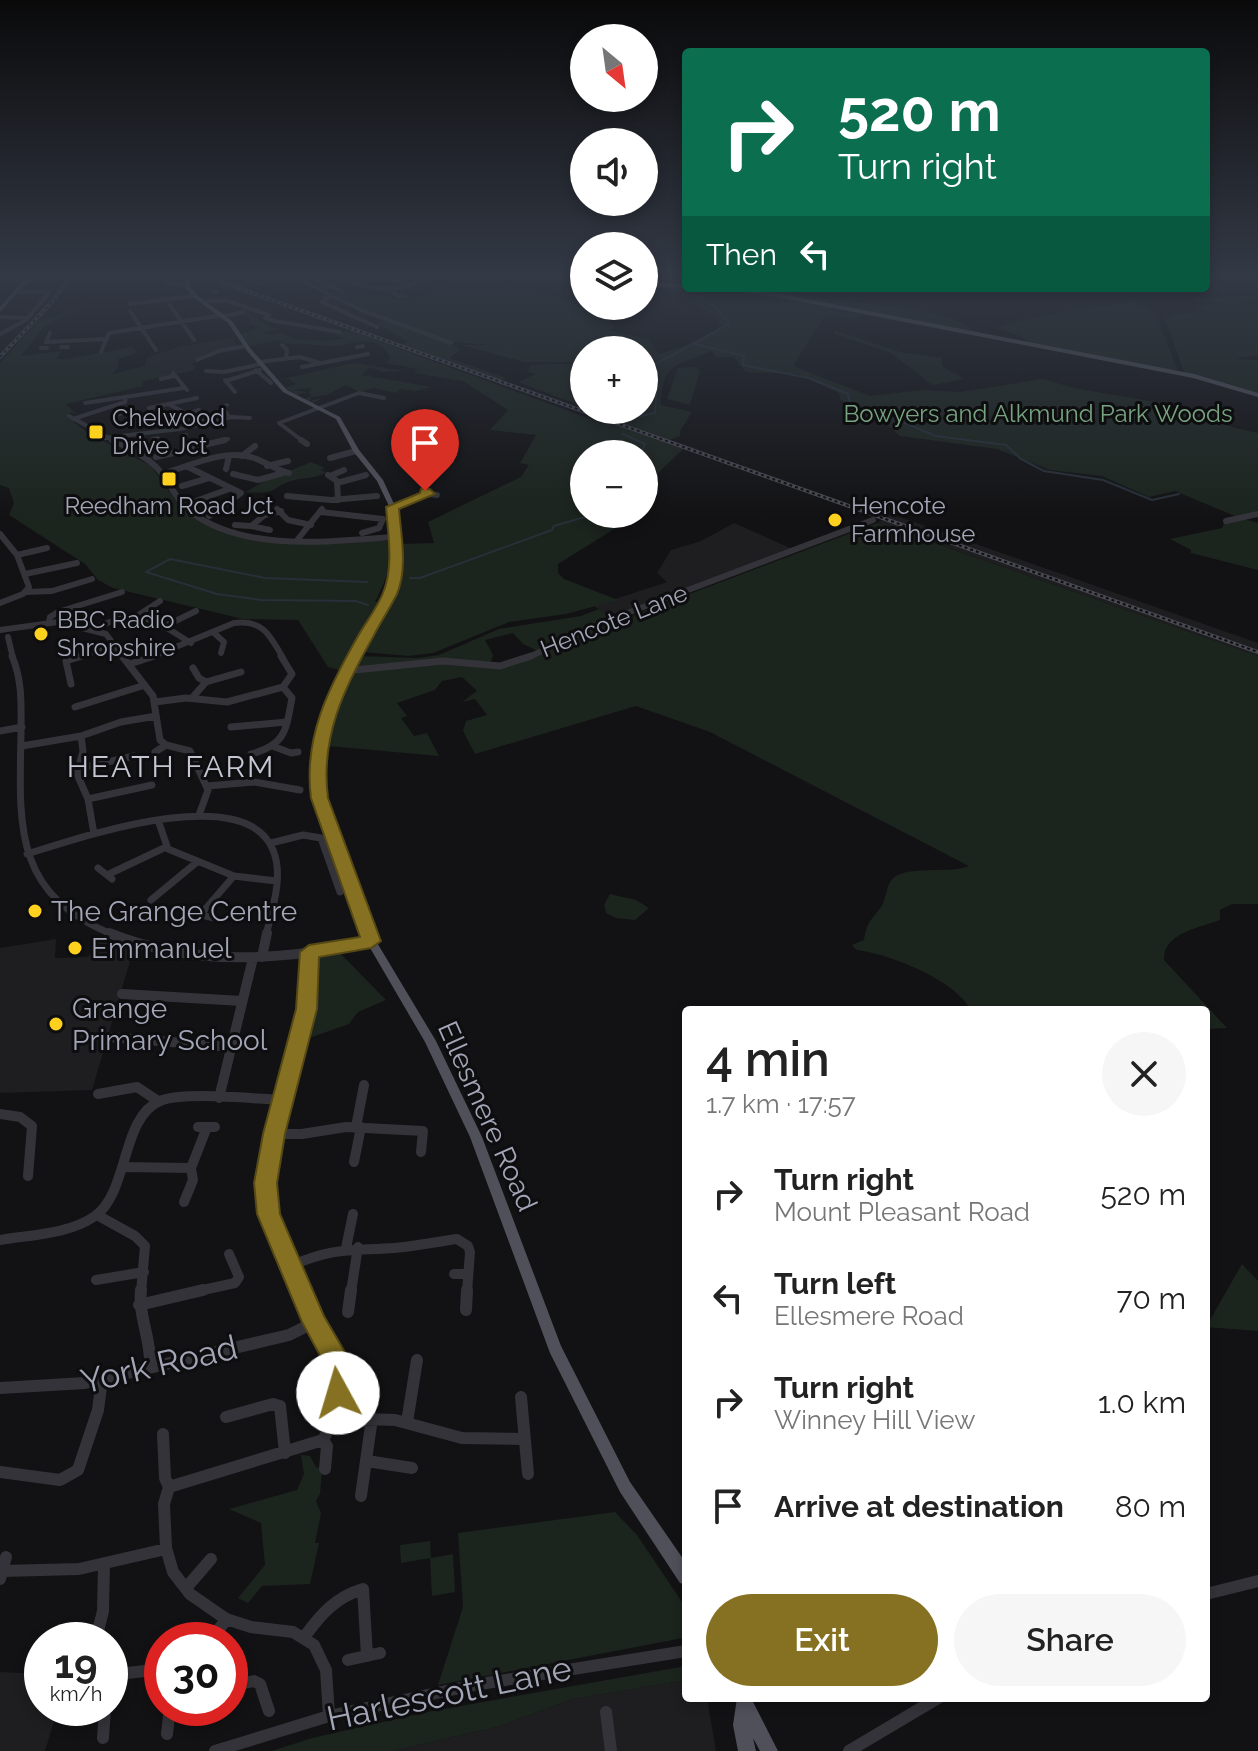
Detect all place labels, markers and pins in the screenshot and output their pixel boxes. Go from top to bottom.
place label: Chelwood Drive Jct [112,403,225,460]
pin [391,409,459,491]
marker: Chelwood Drive Jct [87,423,105,441]
marker: Reedham Road Jct [160,470,178,488]
place label: Reedham Road Jct [64,491,274,520]
place label: Hencote Farmhouse [851,491,975,548]
marker: Hencote Farmhouse [826,511,844,529]
place label: BBC Radio Shropshire [57,605,176,662]
marker: BBC Radio Shropshire [32,625,50,643]
place label: The Grange Centre [51,895,297,928]
marker: The Grange Centre [26,902,44,920]
place label: Emmanuel [91,932,232,965]
marker: Emmanuel [66,939,84,957]
place label: Grange Primary School [72,992,268,1057]
marker: Grange Primary School [47,1015,65,1033]

